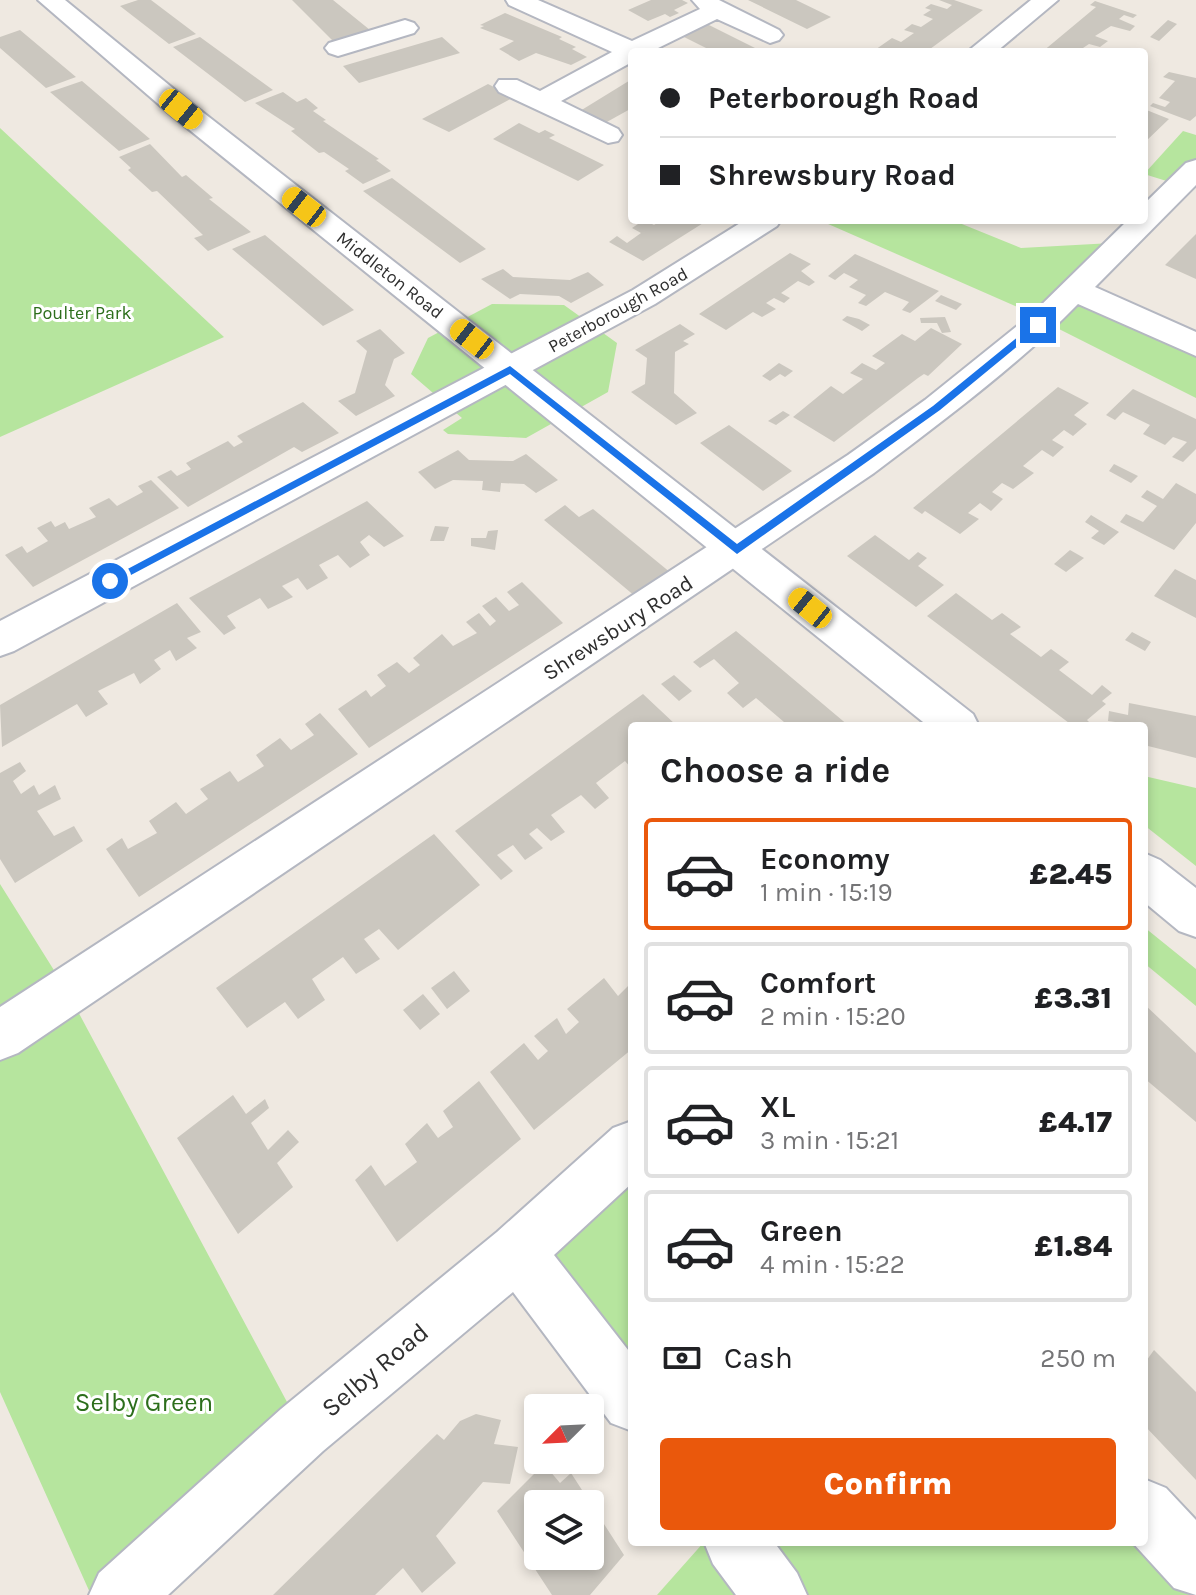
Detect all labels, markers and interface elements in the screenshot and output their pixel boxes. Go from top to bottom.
text: Peterborough Road [708,80,980,116]
car [155,85,207,133]
text: Shrewsbury Road [708,157,956,193]
car [278,183,330,231]
street label: Middleton Road [332,226,448,324]
street label: Peterborough Road [544,263,692,357]
park label: Poulter Park [32,302,132,324]
route end [1020,307,1056,343]
car [446,315,498,363]
route start [92,563,128,599]
street label: Shrewsbury Road [538,570,698,686]
car [784,584,836,632]
text: Choose a ride [660,749,890,791]
icon: car [664,838,736,910]
text: Economy [760,841,890,877]
text: £2.45 [1029,856,1112,892]
text: 1 min · 15:19 [760,877,892,908]
icon: car [664,962,736,1034]
text: Comfort [760,965,876,1001]
text: £3.31 [1034,980,1112,1016]
text: 2 min · 15:20 [760,1001,906,1032]
icon: car [664,1086,736,1158]
text: XL [760,1089,795,1125]
text: £4.17 [1039,1104,1112,1140]
text: 3 min · 15:21 [760,1125,899,1156]
icon: car [664,1210,736,1282]
text: Green [760,1213,843,1249]
text: £1.84 [1034,1228,1112,1264]
text: 4 min · 15:22 [760,1249,905,1280]
street label: Selby Road [315,1316,435,1424]
icon: cash [660,1336,704,1380]
text: Cash [724,1340,793,1376]
text: 250 m [1040,1343,1116,1374]
park label: Selby Green [75,1387,213,1418]
north arrow [524,1394,604,1474]
map controls [524,1394,604,1570]
button: Confirm [660,1438,1116,1530]
button: layers [524,1490,604,1570]

